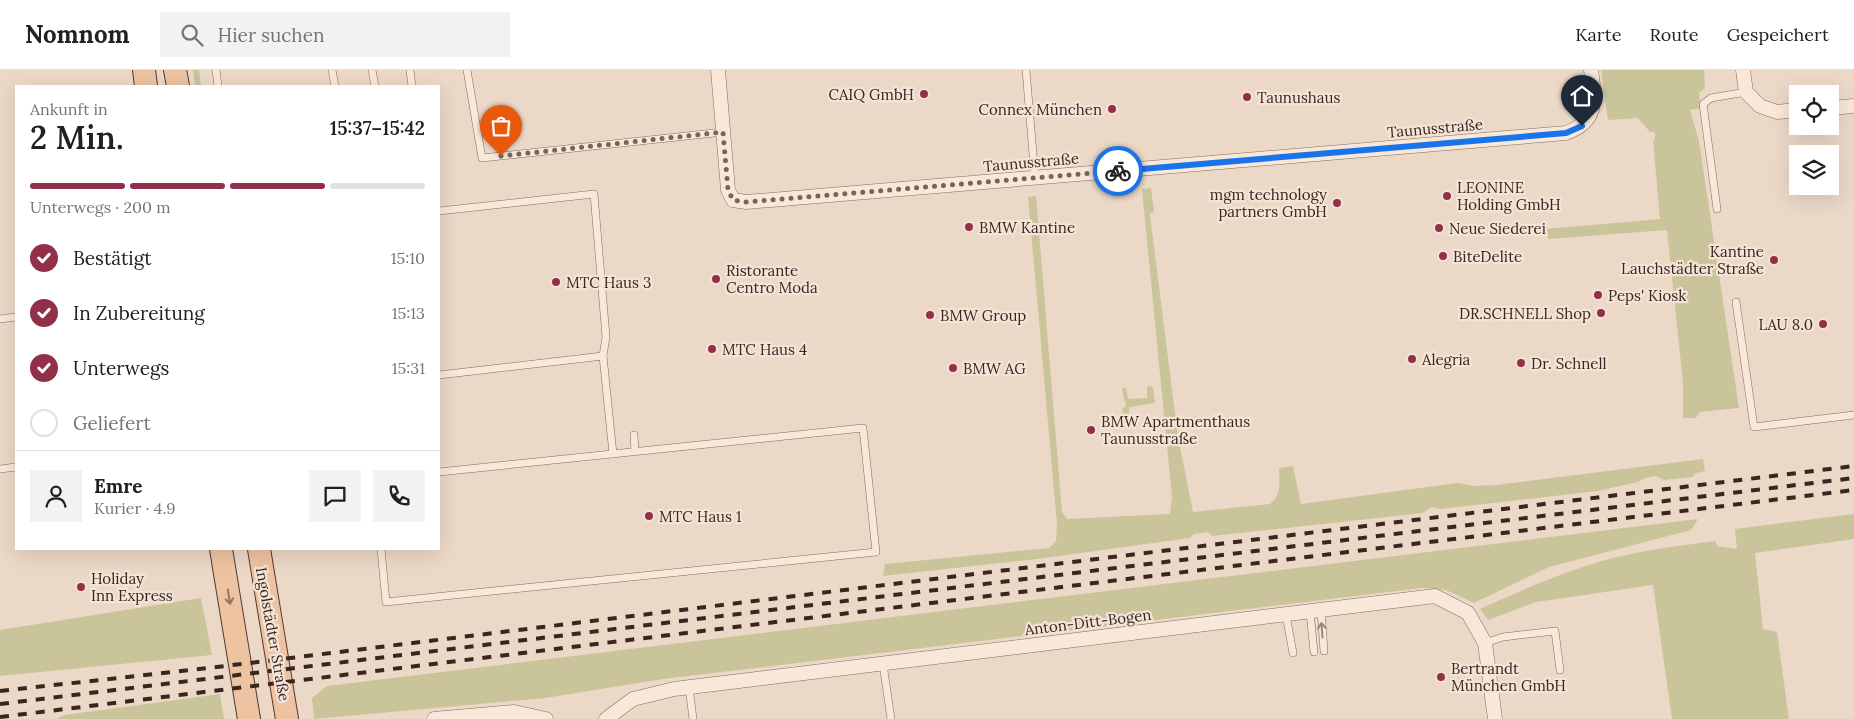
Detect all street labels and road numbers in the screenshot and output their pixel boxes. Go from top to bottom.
street label: Taunusstraße [1386,114,1484,142]
street label: Taunusstraße [982,148,1080,176]
street label: Ingolstädter Straße [252,566,294,702]
street label: Anton-Ditt-Bogen [1023,605,1152,639]

